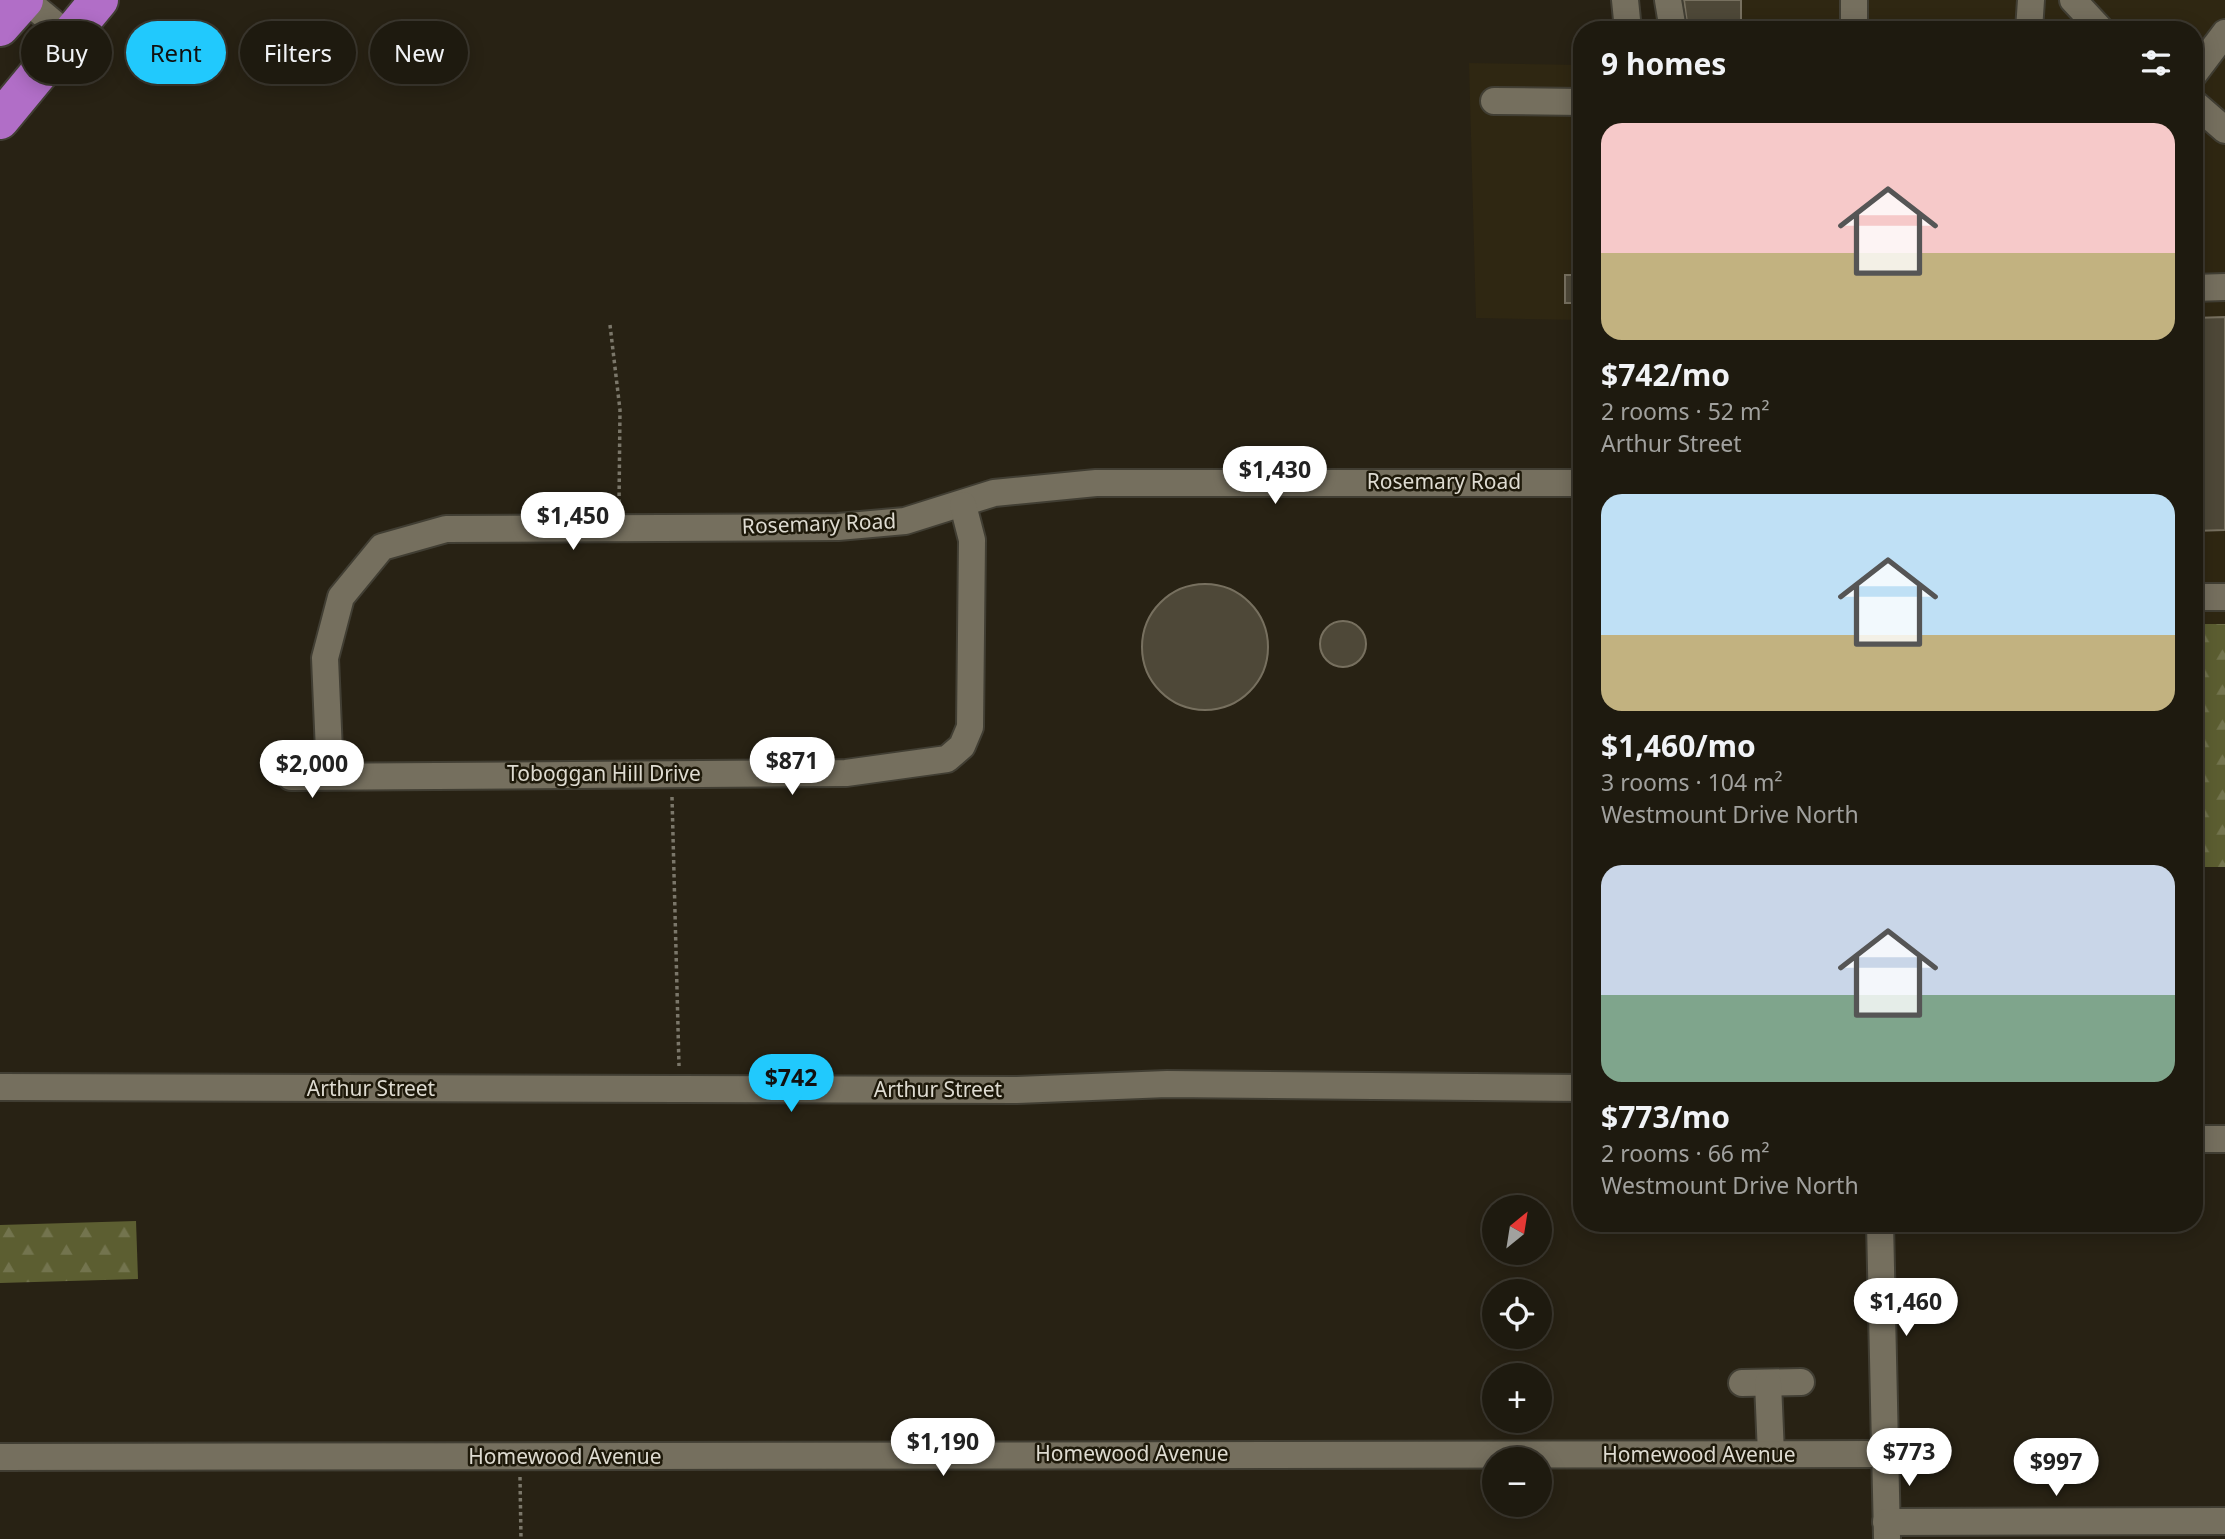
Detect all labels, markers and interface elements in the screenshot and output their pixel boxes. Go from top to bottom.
chip: Buy [21,21,112,84]
chip: Rent [126,21,226,84]
chip: Filters [240,21,356,84]
chip: New [370,21,468,84]
text: 9 homes [1601,43,1726,84]
icon: filters [2137,44,2175,82]
icon: home [1825,168,1951,294]
text: $742/mo [1601,354,1730,395]
text: 2 rooms · 52 m² [1601,395,1770,427]
text: Arthur Street [1601,427,1742,459]
pin: $1,430 [1218,447,1332,506]
text: $1,430 [1239,453,1311,485]
street label: Rosemary Road [1367,467,1521,495]
pin: $1,450 [516,492,630,552]
text: $1,450 [537,499,609,531]
street label: Rosemary Road [741,506,897,540]
icon: home [1825,539,1951,665]
text: $1,460/mo [1601,725,1756,766]
pin: $871 [751,738,833,797]
pin: $2,000 [255,740,369,800]
text: $871 [766,744,818,776]
text: $2,000 [276,747,348,779]
street label: Toboggan Hill Drive [507,759,701,787]
text: 3 rooms · 104 m² [1601,766,1783,798]
text: Westmount Drive North [1601,798,1859,830]
icon: home [1825,910,1951,1036]
pin: $742 [750,1054,832,1114]
text: $742 [765,1061,817,1093]
street label: Arthur Street [307,1074,436,1102]
street label: Arthur Street [874,1075,1003,1103]
text: $773/mo [1601,1096,1730,1137]
text: 2 rooms · 66 m² [1601,1137,1770,1169]
text: Westmount Drive North [1601,1169,1859,1201]
north arrow [1482,1195,1552,1265]
map controls [1482,1195,1552,1517]
pin: $1,460 [1849,1278,1963,1338]
button: locate [1482,1279,1552,1349]
text: $1,460 [1870,1285,1942,1317]
button: + [1482,1363,1552,1433]
pin: $1,190 [886,1418,1000,1478]
text: $1,190 [907,1425,979,1457]
pin: $773 [1868,1428,1950,1488]
text: $773 [1883,1435,1935,1467]
pin: $997 [2015,1438,2097,1498]
street label: Homewood Avenue [1035,1439,1229,1467]
street label: Homewood Avenue [1602,1440,1796,1468]
street label: Homewood Avenue [468,1442,662,1470]
text: $997 [2030,1445,2082,1477]
button: − [1482,1447,1552,1517]

